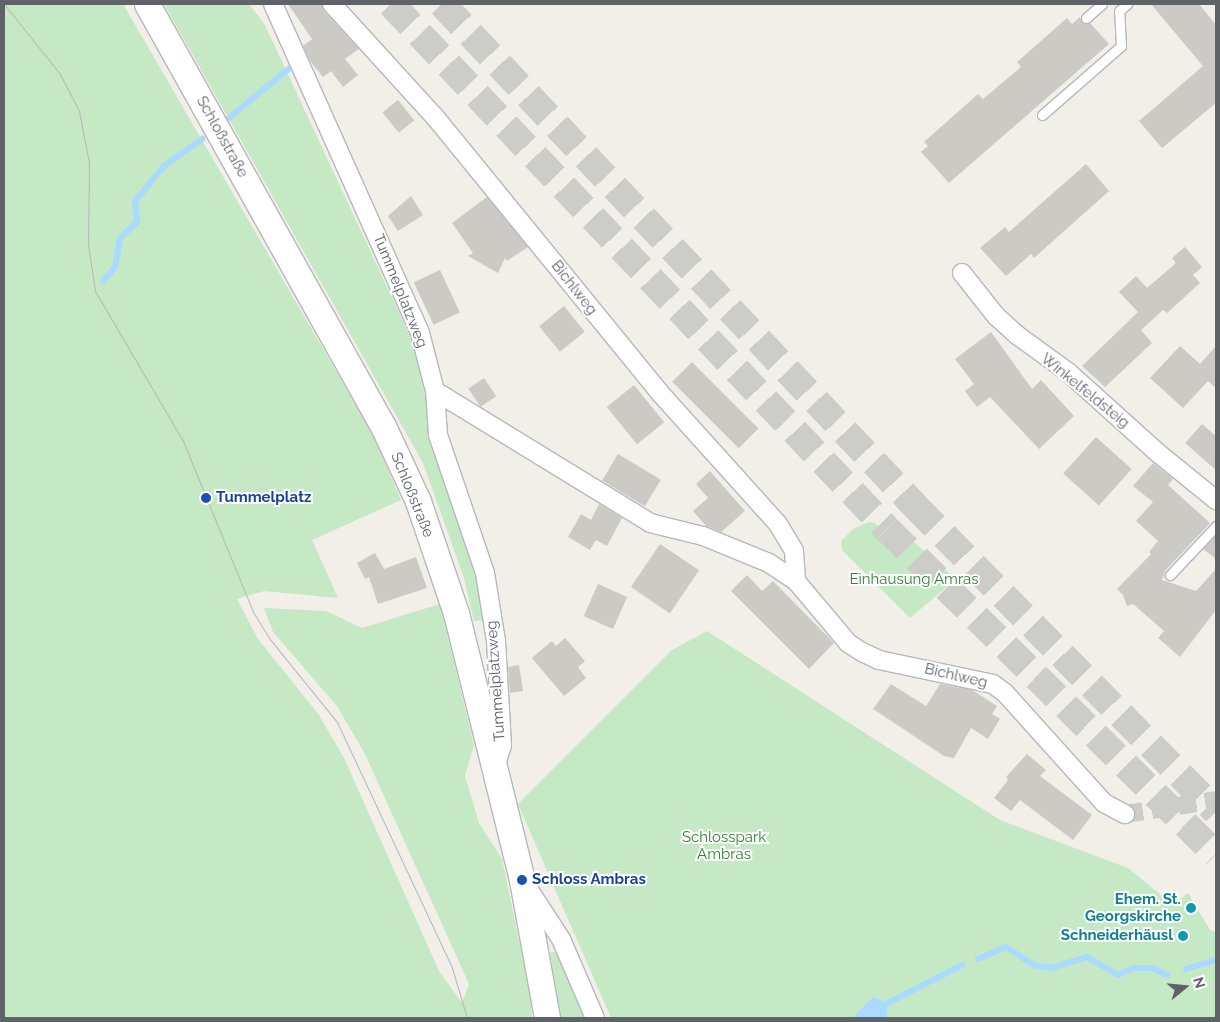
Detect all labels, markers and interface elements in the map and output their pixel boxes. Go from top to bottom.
street label: Schloßstraße [192,93,252,181]
street label: Tummelplatzweg [369,231,431,351]
street label: Bichlweg [547,257,601,319]
street label: Winkelfeldsteig [1037,350,1133,432]
street label: Schloßstraße [387,450,437,540]
place label: Tummelplatz [216,489,311,507]
marker: Tummelplatz [200,492,212,504]
park label: Einhausung Amras [849,571,979,589]
street label: Tummelplatzweg [483,620,509,742]
street label: Bichlweg [923,660,989,692]
park label: Schlosspark Ambras [682,828,766,863]
place label: Schloss Ambras [532,871,646,889]
marker: Schloss Ambras [516,874,528,886]
place label: Ehem. St. Georgskirche [1085,890,1181,925]
marker: Ehem. St. Georgskirche [1185,902,1197,914]
place label: Schneiderhäusl [1061,927,1173,945]
marker: Schneiderhäusl [1177,930,1189,942]
north arrow [1160,962,1210,1012]
text: N [1190,975,1209,990]

